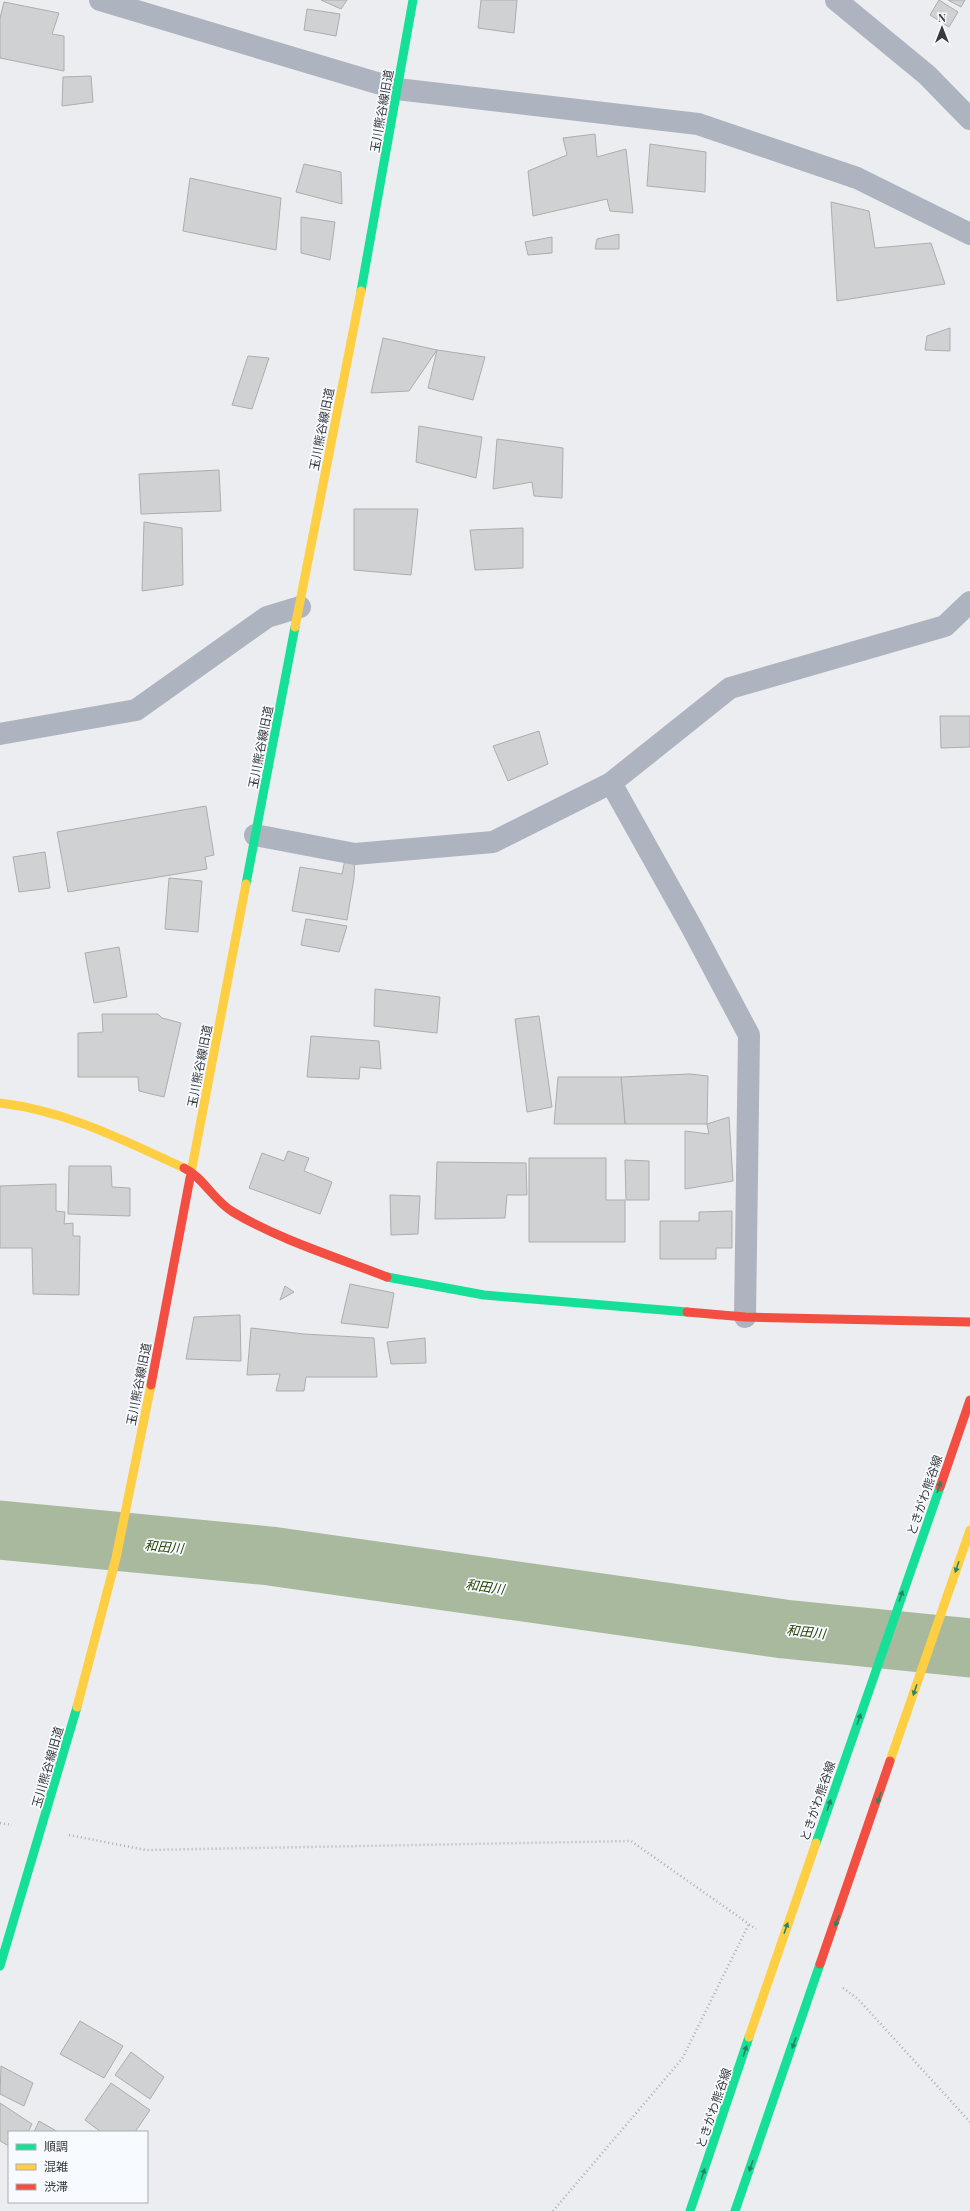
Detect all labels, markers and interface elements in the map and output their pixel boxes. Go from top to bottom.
north arrow [922,8,962,48]
text: N [938,10,946,25]
street label: 玉川熊谷線旧道 [366,68,396,154]
street label: 玉川熊谷線旧道 [305,386,337,472]
street label: 玉川熊谷線旧道 [244,704,276,790]
street label: 玉川熊谷線旧道 [183,1023,215,1109]
street label: 玉川熊谷線旧道 [122,1341,154,1427]
street label: ときがわ熊谷線 [903,1453,945,1537]
one-way arrow [937,1480,943,1492]
water label: 和田川 [144,1536,186,1556]
one-way arrow [954,1562,960,1574]
water label: 和田川 [464,1575,507,1597]
one-way arrow [899,1590,905,1602]
water label: 和田川 [786,1621,828,1642]
one-way arrow [912,1685,918,1697]
one-way arrow [856,1713,862,1725]
street label: 玉川熊谷線旧道 [28,1724,66,1810]
street label: ときがわ熊谷線 [796,1759,838,1843]
one-way arrow [876,1792,882,1804]
one-way arrow [826,1799,832,1811]
one-way arrow [833,1915,839,1927]
one-way arrow [783,1921,789,1933]
one-way arrow [791,2038,797,2050]
one-way arrow [742,2045,748,2057]
street label: ときがわ熊谷線 [692,2066,734,2150]
legend [8,2131,148,2203]
text: 順調 [44,2138,68,2154]
text: 混雑 [44,2158,68,2174]
one-way arrow [748,2160,754,2172]
one-way arrow [700,2168,706,2180]
text: 渋滞 [44,2178,68,2194]

